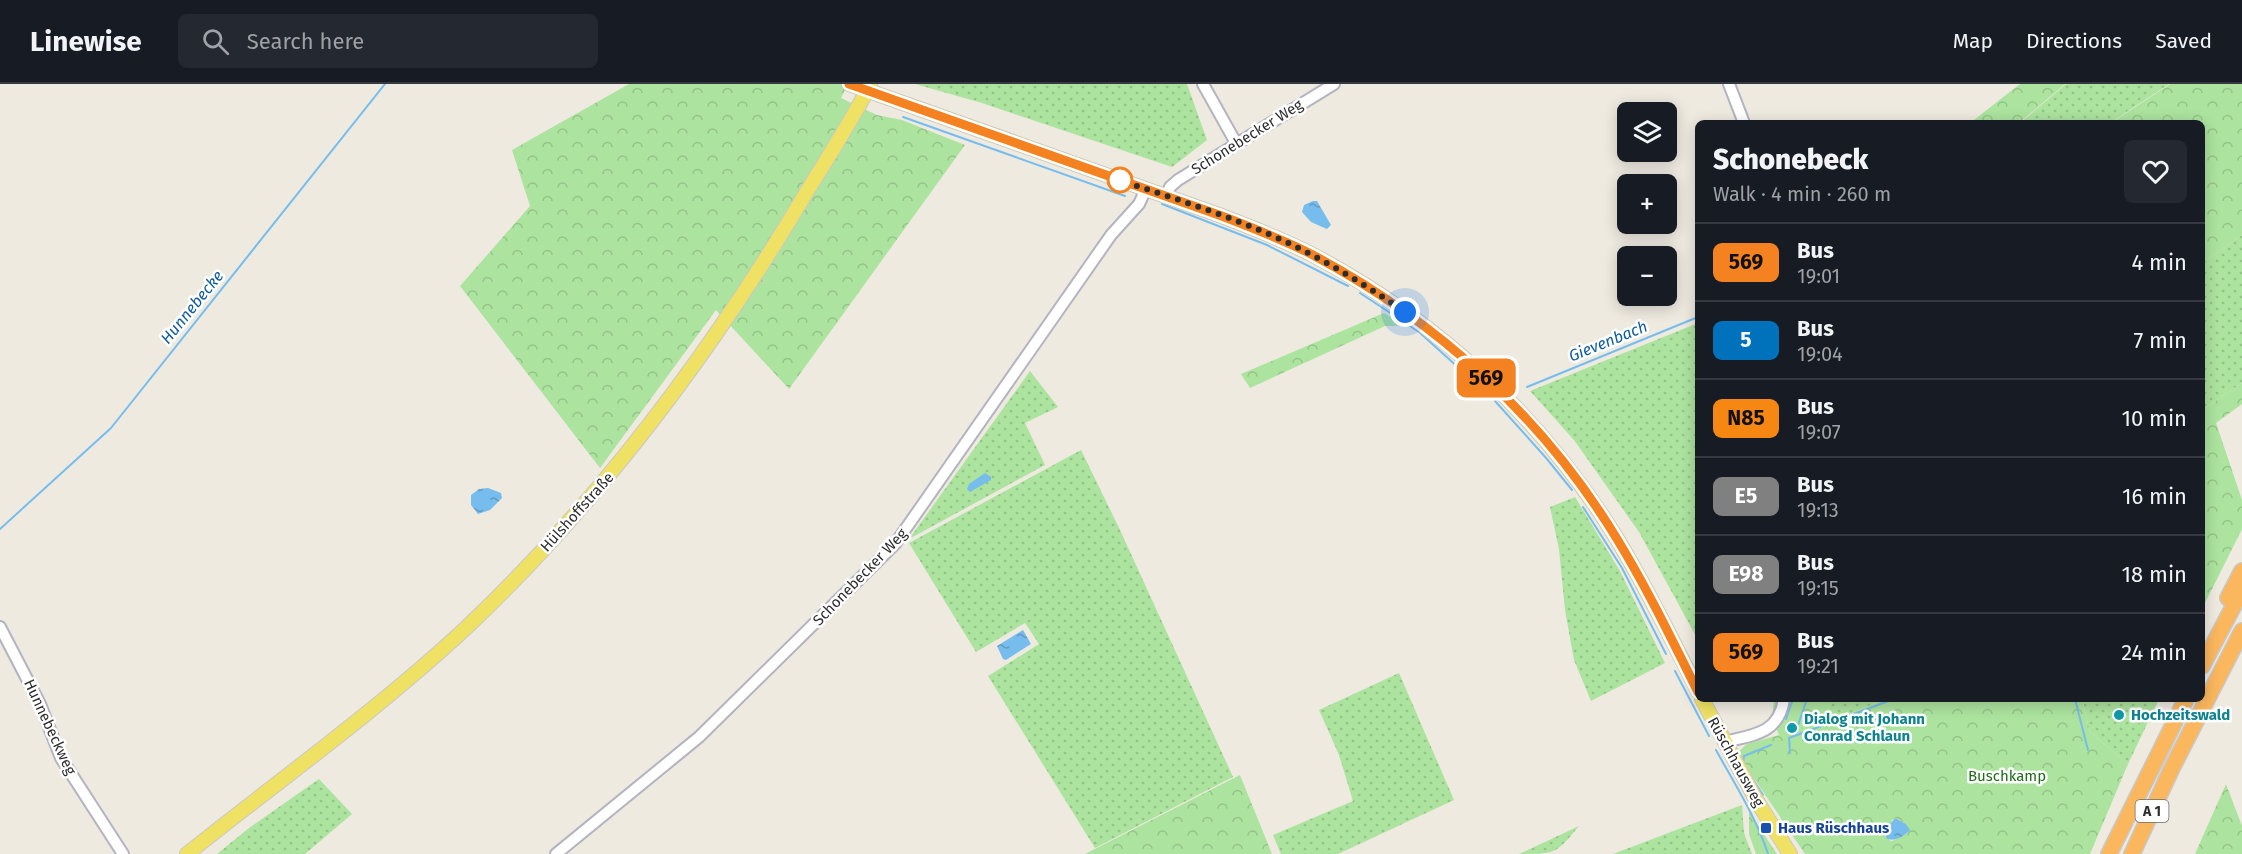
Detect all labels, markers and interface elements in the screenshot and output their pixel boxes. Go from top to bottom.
search box [178,14,598,68]
text: Linewise [30,25,142,58]
icon: search [199,25,232,58]
text: Search here [247,28,364,55]
text: Map [1953,28,1993,54]
text: Directions [2026,28,2122,54]
text: Saved [2155,28,2212,54]
street label: Schonebecker Weg [1188,95,1306,179]
map controls [1617,102,1677,306]
button: layers [1617,102,1677,162]
button: heart [2124,140,2187,203]
text: Schonebeck [1713,143,1868,176]
unlabelled marker [1107,167,1133,193]
button: + [1617,174,1677,234]
text: Walk · 4 min · 260 m [1713,182,1891,206]
text: Bus [1797,237,1834,264]
button: − [1617,246,1677,306]
text: 569 [1729,249,1763,275]
text: 4 min [2132,249,2187,276]
text: 19:01 [1797,264,1840,288]
water label: Hunnebecke [157,266,227,348]
your location [1390,297,1420,327]
text: Bus [1797,315,1834,342]
water label: Gievenbach [1566,317,1650,365]
text: 5 [1740,327,1752,353]
text: 7 min [2133,327,2187,354]
text: 19:04 [1797,342,1843,366]
line badge: 569 [1452,358,1520,398]
text: 569 [1469,365,1503,391]
text: Bus [1797,393,1834,420]
text: N85 [1727,405,1765,431]
text: 10 min [2121,405,2187,432]
text: 19:07 [1797,420,1841,444]
street label: Hülshoffstraße [537,469,617,555]
text: Bus [1797,471,1834,498]
text: E5 [1735,483,1757,509]
text: 16 min [2122,483,2187,510]
text: 19:13 [1797,498,1839,522]
street label: Schonebecker Weg [809,525,911,629]
text: Bus [1797,549,1834,576]
text: E98 [1729,561,1763,587]
text: 18 min [2122,561,2187,588]
text: 19:15 [1797,576,1839,600]
text: Bus [1797,627,1834,654]
text: 569 [1729,639,1763,665]
text: 24 min [2121,639,2187,666]
text: 19:21 [1797,654,1839,678]
street label: Hunnebeckweg [20,676,80,778]
place label: Hochzeitswald [2131,706,2230,724]
marker: Hochzeitswald [2112,708,2126,722]
place label: Dialog mit Johann Conrad Schlaun [1804,710,1925,745]
street label: Rüschhausweg [1704,714,1768,810]
marker: Dialog mit Johann Conrad Schlaun [1785,721,1799,735]
park label: Buschkamp [1968,767,2046,785]
road number: A 1 [2136,800,2168,822]
place label: Haus Rüschhaus [1778,819,1889,837]
marker: Haus Rüschhaus [1759,821,1773,835]

